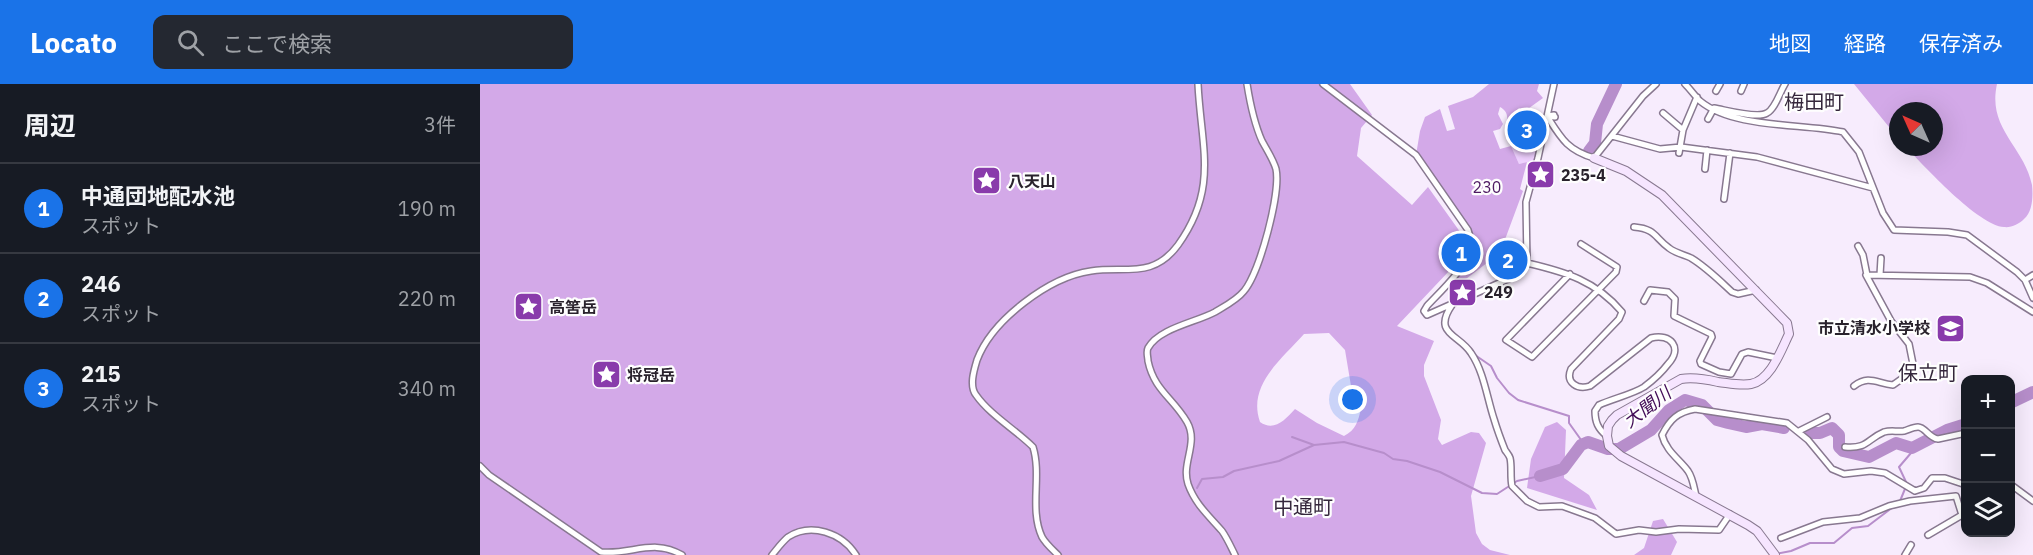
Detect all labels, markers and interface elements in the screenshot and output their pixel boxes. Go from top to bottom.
search box [153,15,573,69]
text: Locato [30,24,117,61]
icon: search [174,26,207,59]
text: ここで検索 [222,29,332,58]
text: 地図 [1769,29,1811,57]
text: 経路 [1844,29,1886,57]
text: 保存済み [1919,29,2003,57]
district label: 梅田町 [1784,88,1844,115]
north arrow [1889,102,1943,156]
text: 周辺 [24,108,76,142]
pin: 3 [1508,108,1546,152]
text: 3件 [424,111,456,138]
place icon: 235-4 [1524,159,1556,191]
place icon: 八天山 [971,165,1003,197]
place label: 235-4 [1561,165,1606,185]
place label: 八天山 [1008,171,1056,191]
park label: 230 [1473,177,1501,197]
text: 中通団地配水池 [81,181,235,210]
text: 1 [38,195,50,222]
text: 190 m [398,195,456,222]
text: スポット [81,212,161,239]
pin: 1 [1442,230,1480,276]
pin: 2 [1488,238,1528,282]
text: 246 [81,269,121,298]
place icon: 249 [1447,276,1479,308]
place label: 249 [1484,282,1513,302]
text: 2 [38,285,50,312]
text: 220 m [398,285,456,312]
place icon: 高筈岳 [512,291,544,323]
place label: 高筈岳 [549,297,597,317]
text: スポット [81,300,161,327]
school or university icon: 市立清水小学校 [1935,312,1967,344]
place label: 市立清水小学校 [1818,318,1930,338]
text: 215 [81,359,121,388]
place icon: 将冠岳 [590,359,622,391]
district label: 保立町 [1898,359,1958,386]
place label: 将冠岳 [627,365,675,385]
text: 3 [38,375,50,402]
text: 340 m [398,375,456,402]
map controls [1961,375,2015,537]
button: + [1961,375,2015,429]
water label: 大聞川 [1619,380,1677,432]
your location [1338,385,1367,414]
text: スポット [81,390,161,417]
button: − [1961,429,2015,483]
button: layers [1961,483,2015,537]
district label: 中通町 [1273,493,1333,520]

